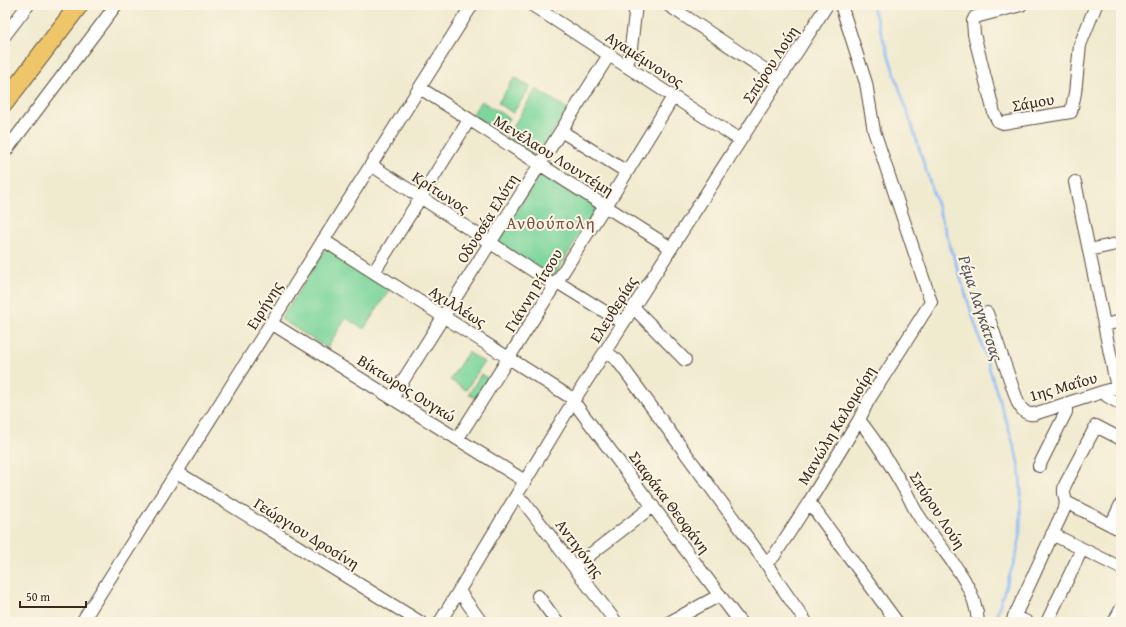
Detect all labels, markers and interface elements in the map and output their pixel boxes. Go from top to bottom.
street label: Σπύρου Λούη [736,21,804,107]
street label: Αγαμέμνονoς [601,25,689,93]
street label: Σάμου [1010,86,1056,118]
street label: Μενέλαου Λουντέμη [489,108,619,202]
street label: Κρίτωνος [408,165,474,220]
street label: Οδυσσέα Ελύτη [450,169,524,267]
district label: Ανθούπολη [506,210,596,235]
street label: Γιάννη Ρίτσου [498,243,568,337]
water label: Ρέμα Λαγκάτσας [952,251,1011,365]
street label: Ελευθερίας [583,271,643,347]
street label: Ειρήνης [240,276,288,334]
street label: Αχιλλέως [424,279,492,333]
street label: Βίκτωρος Ουγκώ [353,348,461,428]
street label: Μανώλη Καλομοίρη [791,361,881,489]
street label: 1ης Μαΐου [1026,365,1100,407]
street label: Σιαφάκα Θεοφάνη [623,446,717,558]
street label: Σπύρου Λούη [904,467,972,553]
street label: Γεώργιου Δροσίνη [250,491,364,575]
street label: Αντιγόνης [550,514,610,583]
scale bar [20,583,86,609]
text: 50 m [26,588,50,605]

